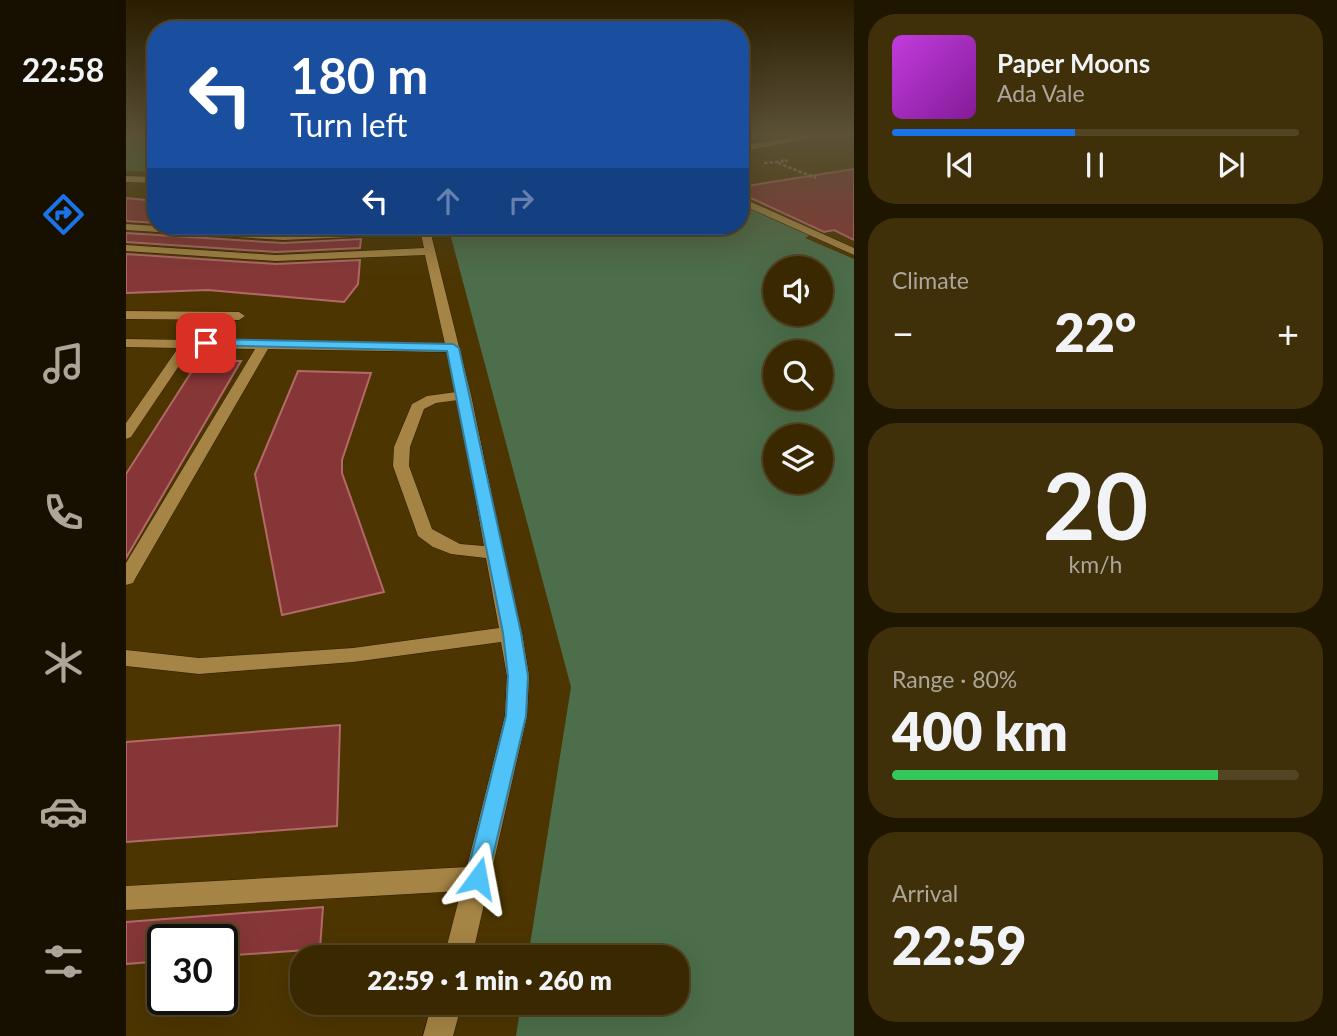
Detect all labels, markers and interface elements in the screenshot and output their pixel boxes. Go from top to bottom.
text: 180 m [290,46,428,104]
text: Paper Moons [997,47,1150,79]
icon: left [175,49,266,140]
text: 22:58 [22,50,104,89]
text: Ada Vale [997,79,1085,107]
text: Turn left [290,105,407,144]
icon: previous [941,146,979,184]
icon: pause [1076,146,1114,184]
icon: next [1212,146,1250,184]
icon: left [356,182,394,220]
icon: ahead [429,182,467,220]
icon: right [502,182,540,220]
icon: directions [39,190,88,239]
map controls [763,256,833,494]
button: sound [763,256,833,326]
text: Climate [892,266,969,294]
text: 22° [1055,301,1136,363]
text: − [892,310,914,356]
text: + [1277,310,1299,356]
pin [176,313,236,373]
icon: arrive [187,324,225,362]
icon: music [39,339,88,388]
button: search [763,340,833,410]
button: layers [763,424,833,494]
text: 20 [1043,450,1148,559]
icon: phone [39,488,88,537]
text: km/h [1069,550,1122,578]
icon: climate [39,638,88,687]
text: Range · 80% [892,665,1017,693]
text: 400 km [892,700,1068,762]
icon: car [39,787,88,836]
position arrow [441,841,515,915]
text: Arrival [892,879,958,907]
text: 22:59 [892,914,1026,976]
speed limit sign: 30 [147,924,238,1015]
icon: filters [39,937,88,986]
text: 22:59 · 1 min · 260 m [367,964,612,996]

